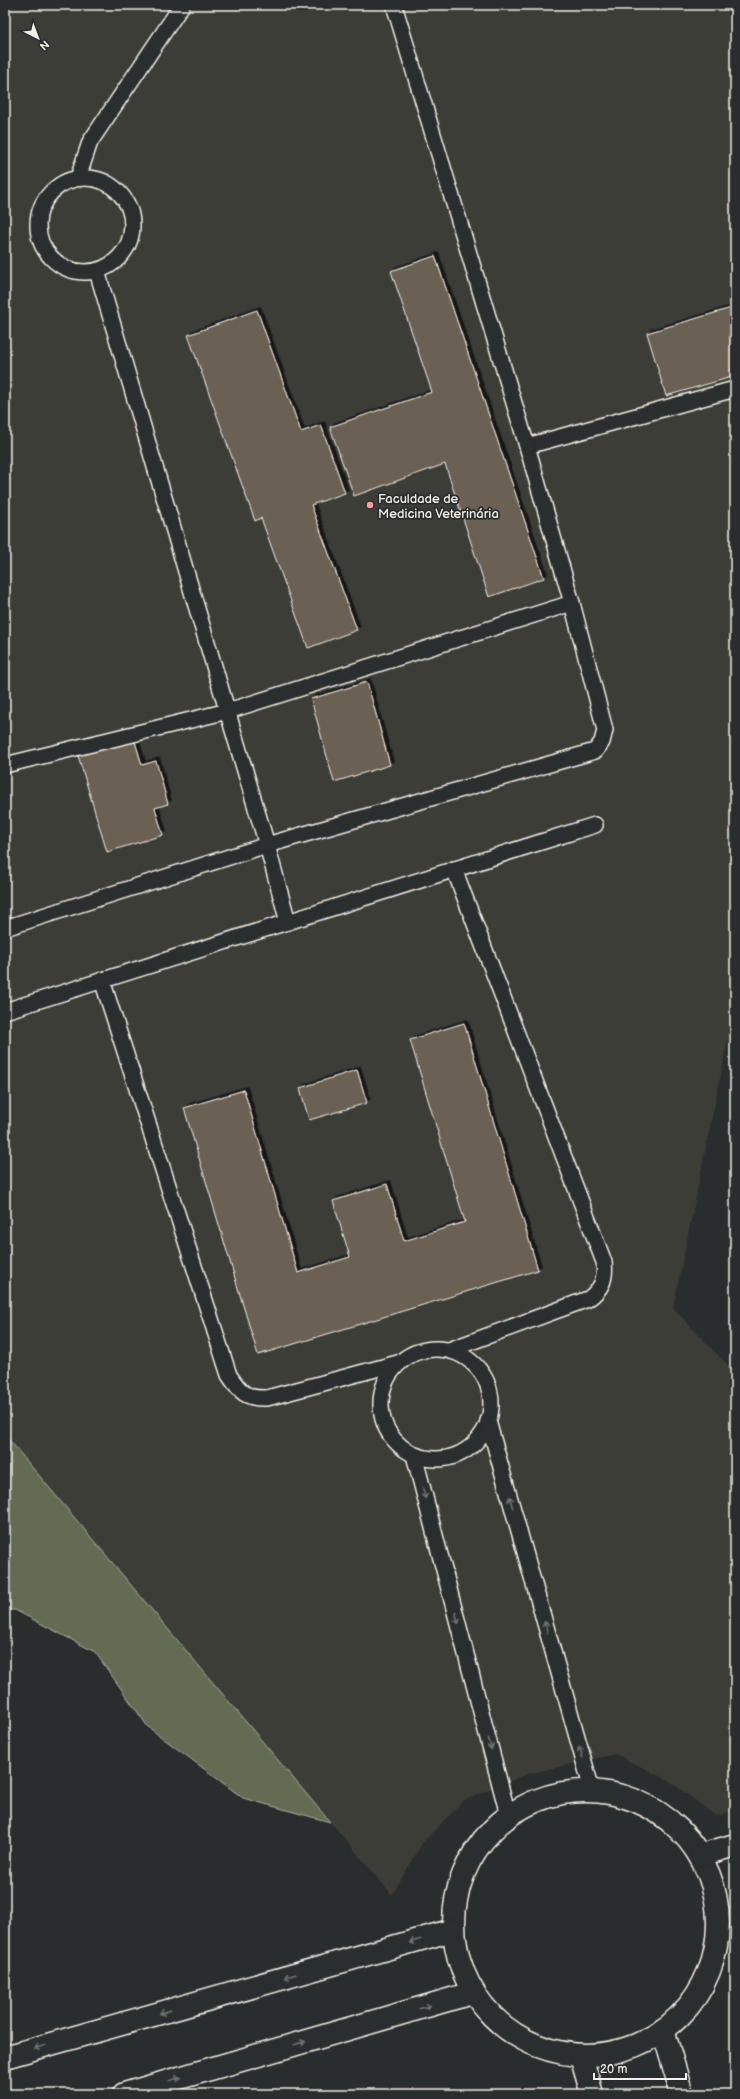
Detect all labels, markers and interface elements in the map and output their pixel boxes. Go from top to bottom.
north arrow [18,18,58,58]
text: N [37,37,52,53]
place label: Faculdade de Medicina Veterinária [378,491,499,522]
marker: Faculdade de Medicina Veterinária [365,500,375,510]
one-way arrow [421,1486,428,1499]
one-way arrow [507,1496,514,1509]
one-way arrow [454,1612,461,1625]
one-way arrow [542,1621,549,1634]
one-way arrow [486,1737,494,1750]
one-way arrow [577,1746,584,1759]
one-way arrow [409,1938,422,1945]
one-way arrow [284,1973,297,1981]
one-way arrow [418,2003,431,2010]
one-way arrow [159,2009,172,2016]
one-way arrow [293,2039,306,2046]
one-way arrow [34,2044,47,2052]
scale bar [594,2055,686,2081]
text: 20 m [600,2062,627,2077]
one-way arrow [168,2075,181,2082]

